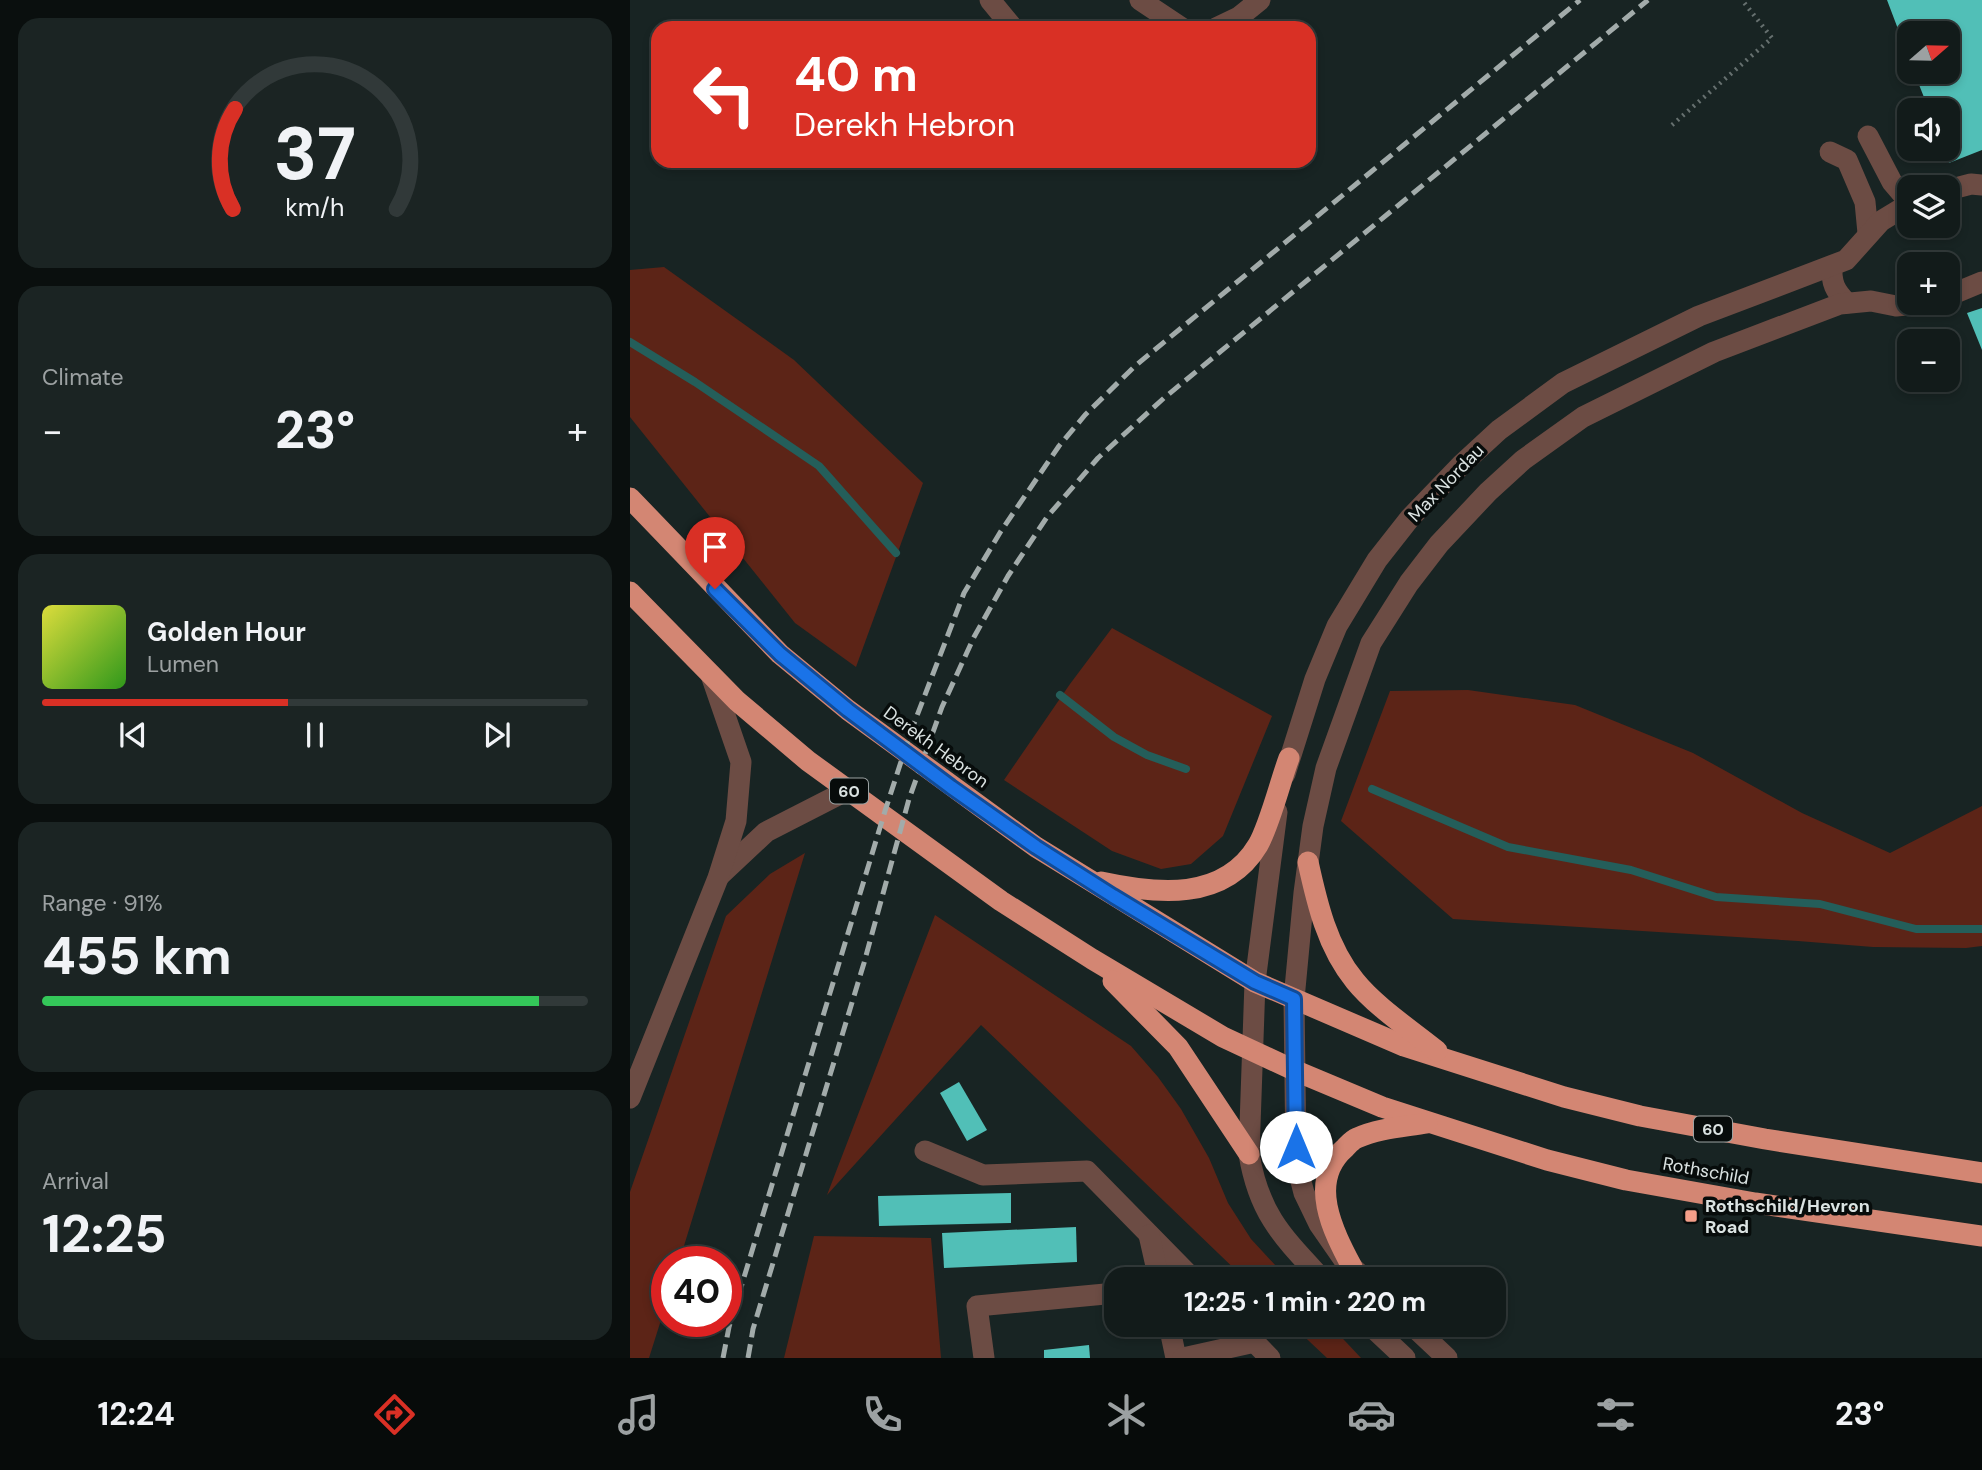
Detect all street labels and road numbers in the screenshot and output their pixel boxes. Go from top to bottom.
street label: Max Nordau [1403,439,1489,527]
street label: Derekh Hebron [879,701,993,793]
road number: 60 [830,778,868,804]
road number: 60 [1694,1116,1732,1142]
street label: Rothschild [1661,1152,1751,1190]

